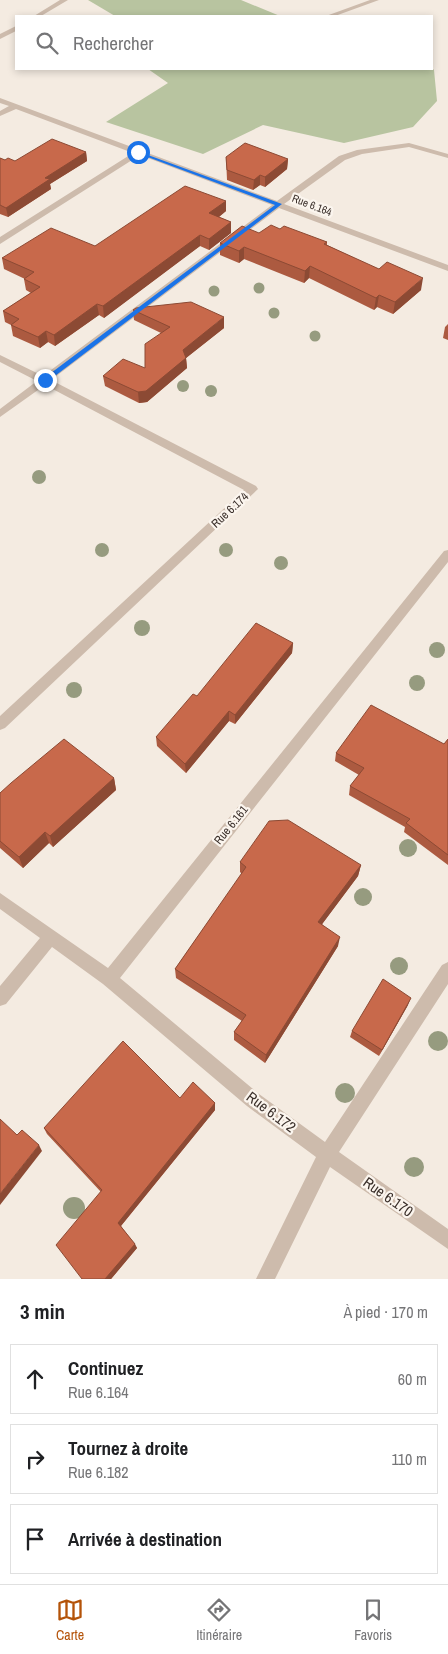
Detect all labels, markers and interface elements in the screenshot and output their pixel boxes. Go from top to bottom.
search box [15,15,433,70]
icon: search [33,29,61,57]
text: Rechercher [73,30,154,56]
route start [127,141,150,164]
street label: Rue 6.164 [290,191,334,219]
route end [34,369,57,392]
street label: Rue 6.174 [208,488,252,531]
street label: Rue 6.161 [210,802,252,848]
street label: Rue 6.172 [242,1086,300,1137]
street label: Rue 6.170 [359,1172,418,1222]
text: 3 min [20,1297,65,1326]
text: À pied · 170 m [343,1301,428,1323]
text: Continuez [68,1355,143,1381]
icon: ahead [21,1365,49,1393]
text: 60 m [398,1368,427,1390]
text: Rue 6.164 [68,1381,129,1403]
text: Tournez à droite [68,1435,188,1461]
icon: right [21,1445,49,1473]
text: 110 m [391,1448,427,1470]
text: Rue 6.182 [68,1461,129,1483]
icon: arrive [21,1525,49,1553]
text: Arrivée à destination [68,1526,222,1552]
tab: Carte [56,1596,84,1644]
tab: Itinéraire [196,1596,242,1644]
tab: Favoris [354,1596,392,1644]

